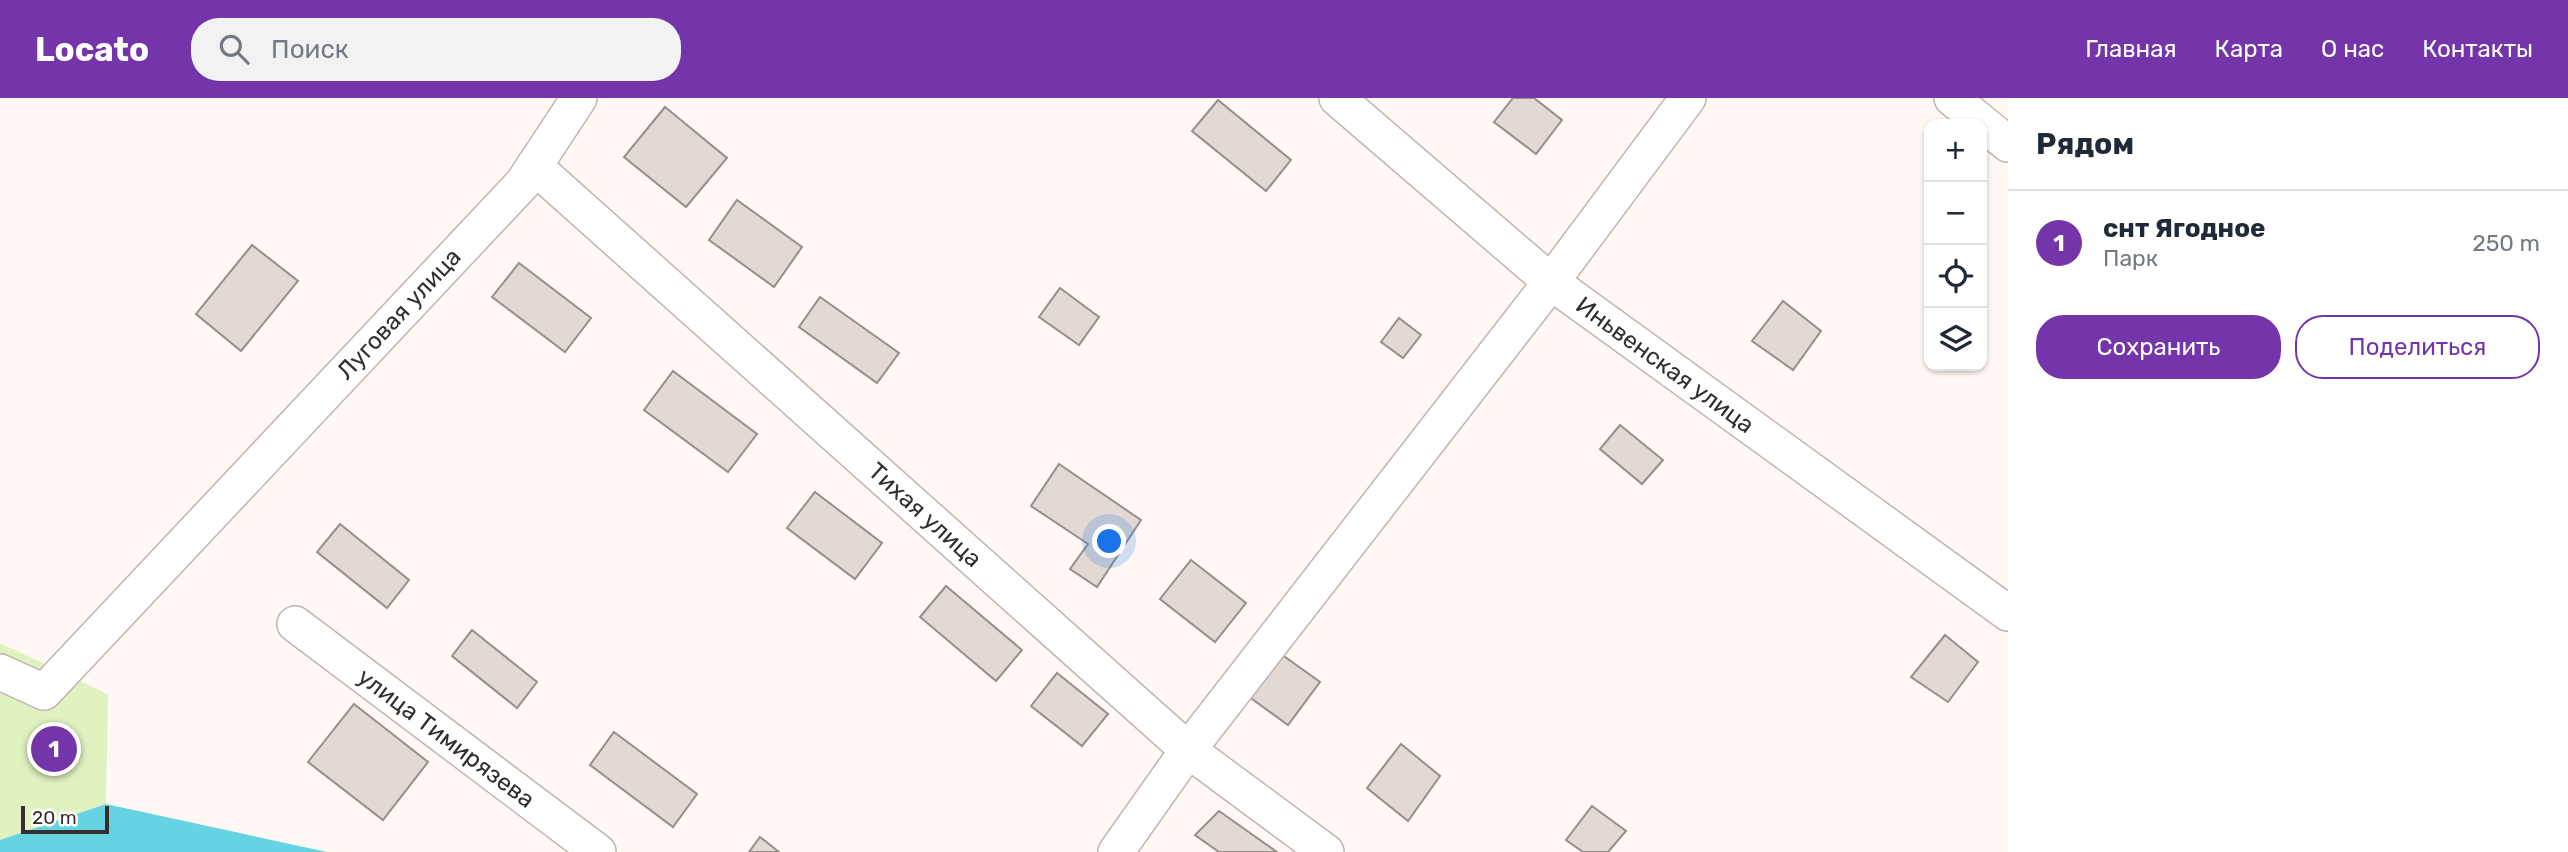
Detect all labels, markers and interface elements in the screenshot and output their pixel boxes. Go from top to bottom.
search box [191,18,681,81]
text: Locato [35,30,149,69]
icon: search [215,30,253,68]
text: Поиск [271,34,349,65]
text: Главная [2085,35,2177,63]
text: Карта [2215,35,2283,63]
text: О нас [2321,35,2384,63]
text: Контакты [2422,35,2533,63]
map controls [1924,119,1987,371]
button: + [1924,119,1987,182]
text: Рядом [2036,126,2134,162]
button: − [1924,182,1987,245]
text: снт Ягодное [2103,213,2266,244]
text: 1 [2053,229,2065,257]
text: 250 m [2472,229,2540,257]
street label: Луговая улица [331,243,467,385]
text: Парк [2103,244,2158,272]
button: locate [1924,245,1987,308]
street label: Иньвенская улица [1570,291,1760,439]
button: layers [1924,308,1987,371]
button: Сохранить [2036,315,2281,379]
button: Поделиться [2295,315,2540,379]
street label: Тихая улица [863,457,987,573]
your location [1092,524,1126,558]
street label: улица Тимирязева [352,662,540,814]
pin: 1 [31,723,77,775]
scale bar [21,803,108,835]
text: 20 m [32,806,77,829]

